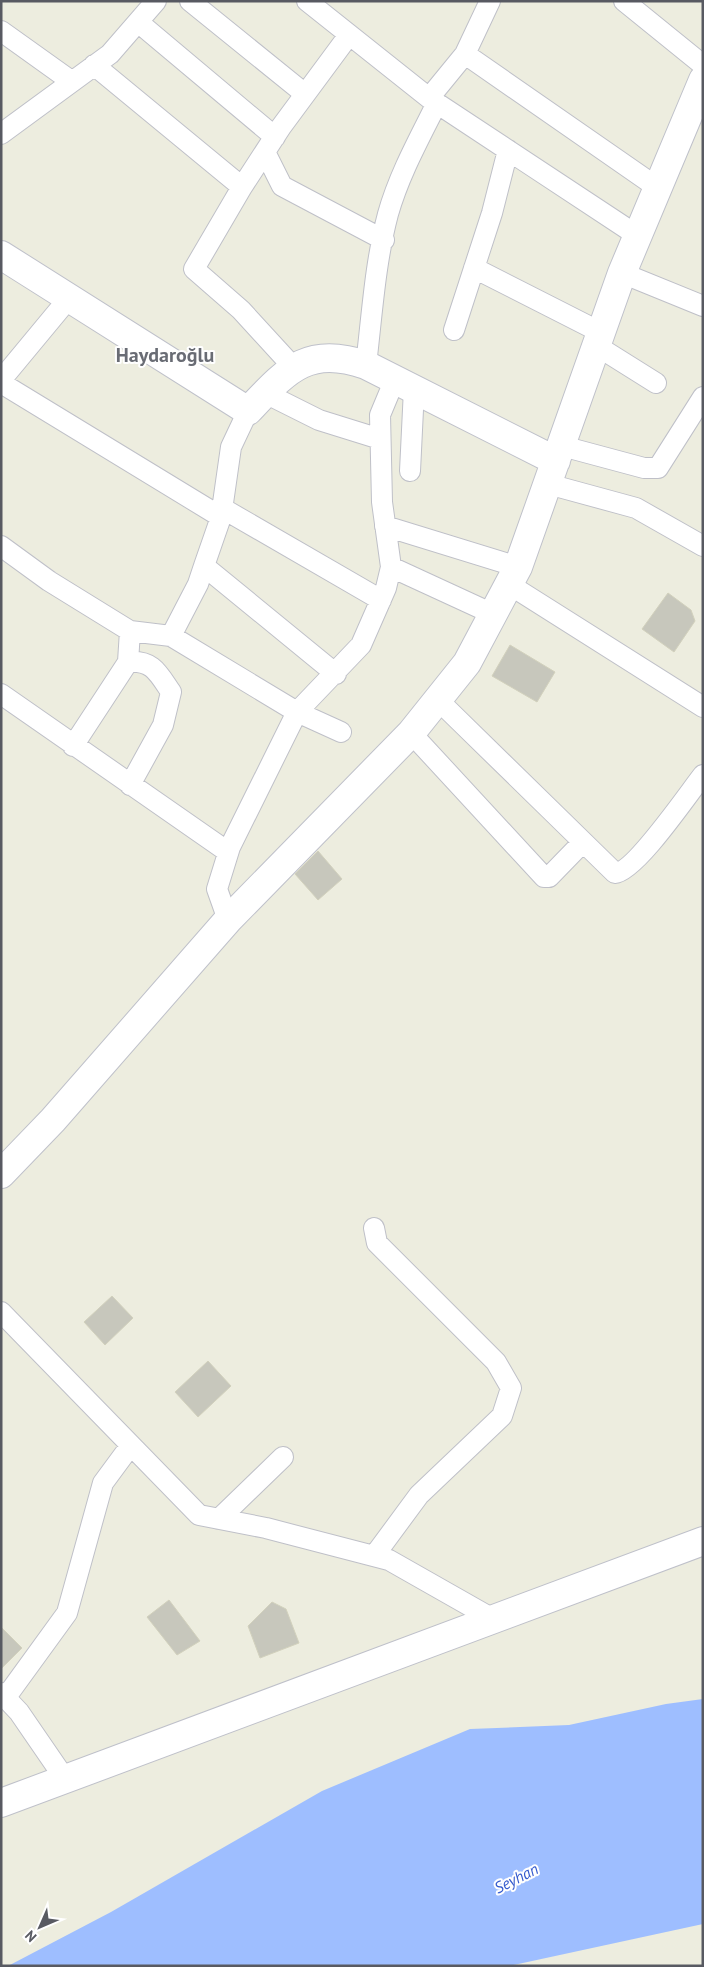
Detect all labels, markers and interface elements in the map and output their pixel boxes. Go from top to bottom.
district label: Haydaroğlu [116,342,214,368]
water label: Seyhan [490,1858,542,1898]
north arrow [15,1902,65,1952]
text: N [21,1927,40,1946]

